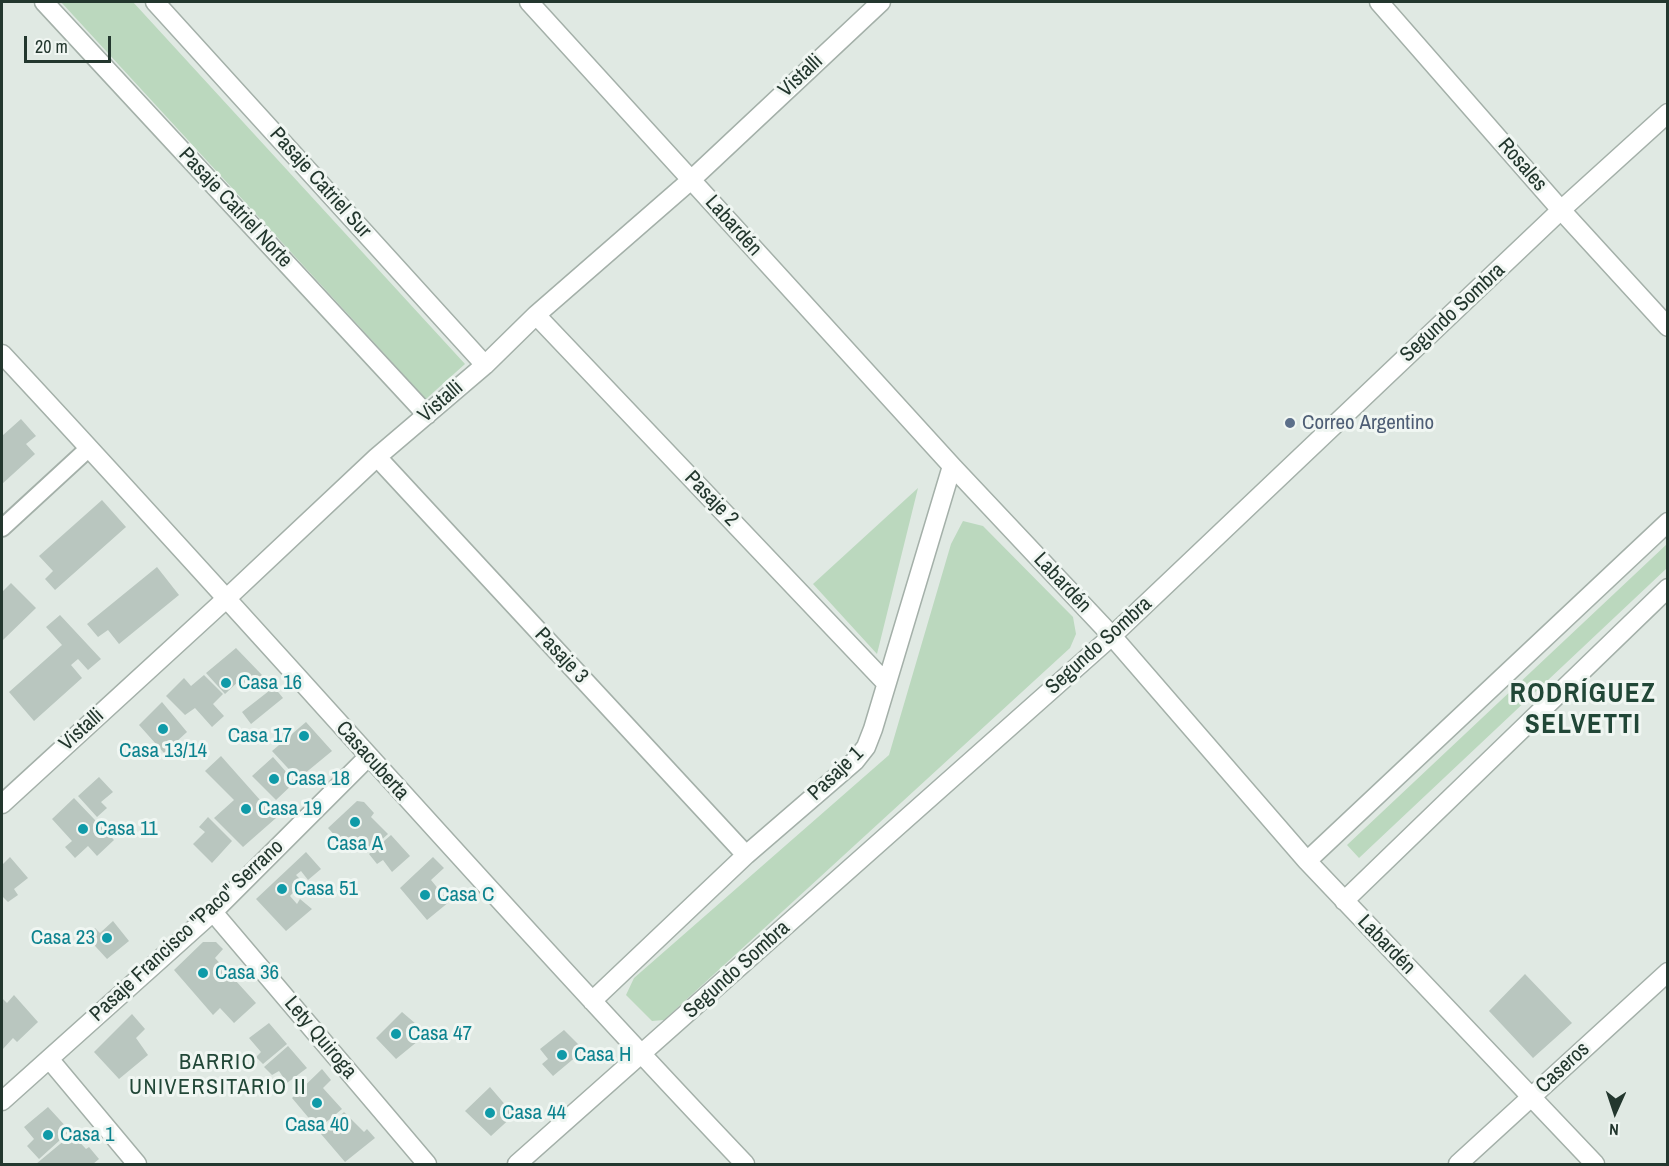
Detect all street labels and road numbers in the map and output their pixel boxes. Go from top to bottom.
street label: Vistalli [774,49,828,103]
street label: Pasaje Catriel Sur [264,123,376,243]
street label: Rosales [1492,133,1552,197]
street label: Pasaje Catriel Norte [173,143,297,273]
street label: Labardén [699,191,767,261]
street label: Segundo Sombra [1395,258,1511,368]
street label: Vistalli [413,376,469,428]
street label: Pasaje 2 [679,466,743,532]
street label: Labardén [1028,548,1096,618]
street label: Segundo Sombra [1041,592,1157,700]
street label: Pasaje 3 [529,623,593,689]
street label: Vistalli [54,703,110,757]
street label: Casacuberta [330,716,414,806]
street label: Pasaje 1 [803,742,869,806]
street label: Pasaje Francisco "Paco" Serrano [85,835,289,1027]
street label: Labardén [1352,910,1420,980]
street label: Segundo Sombra [679,916,795,1024]
street label: Lety Quiroga [278,992,362,1084]
street label: Caseros [1531,1037,1595,1099]

